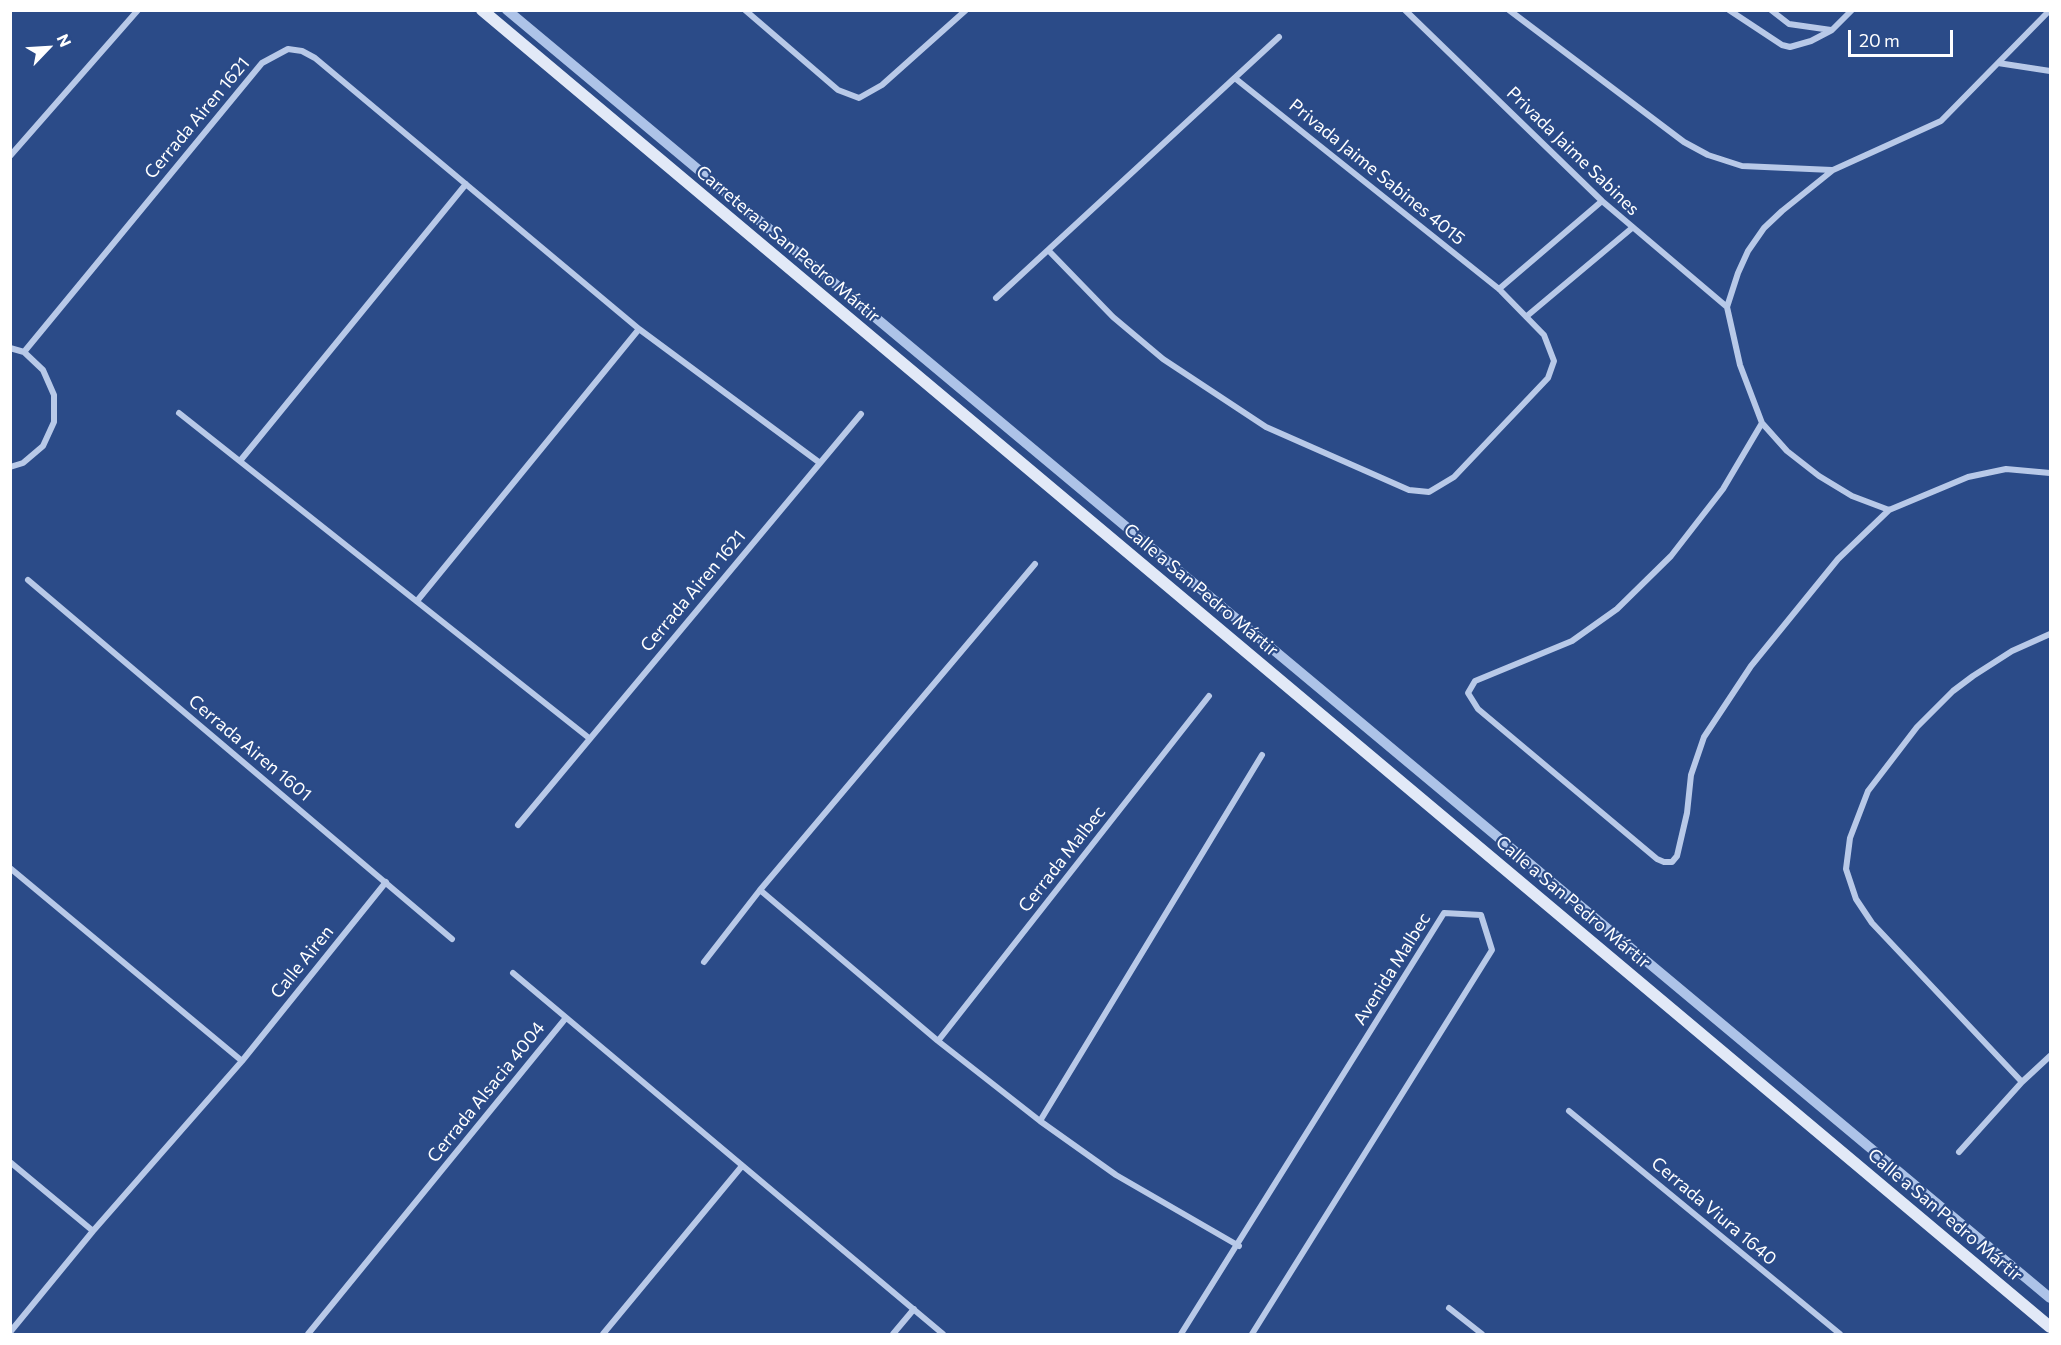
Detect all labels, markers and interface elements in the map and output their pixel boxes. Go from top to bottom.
north arrow [18,18,78,78]
scale bar [1851,18,1956,56]
text: 20 m [1859,29,1900,51]
text: N [54,31,76,50]
street label: Cerrada Airen 1621 [140,53,254,183]
street label: Privada Jaime Sabines [1502,82,1644,220]
street label: Privada Jaime Sabines 4015 [1285,94,1469,250]
street label: Carretera a San Pedro Mártir [692,161,884,327]
street label: Calle a San Pedro Mártir [1119,519,1283,661]
street label: Cerrada Airen 1621 [636,526,750,656]
street label: Cerrada Airen 1601 [184,690,316,806]
street label: Cerrada Malbec [1014,802,1110,916]
street label: Calle a San Pedro Mártir [1491,831,1655,973]
street label: Avenida Malbec [1349,909,1435,1029]
street label: Calle Airen [266,921,338,1003]
street label: Cerrada Alsacia 4004 [423,1017,549,1167]
street label: Calle a San Pedro Mártir [1863,1144,2027,1286]
street label: Cerrada Viura 1640 [1647,1152,1781,1270]

